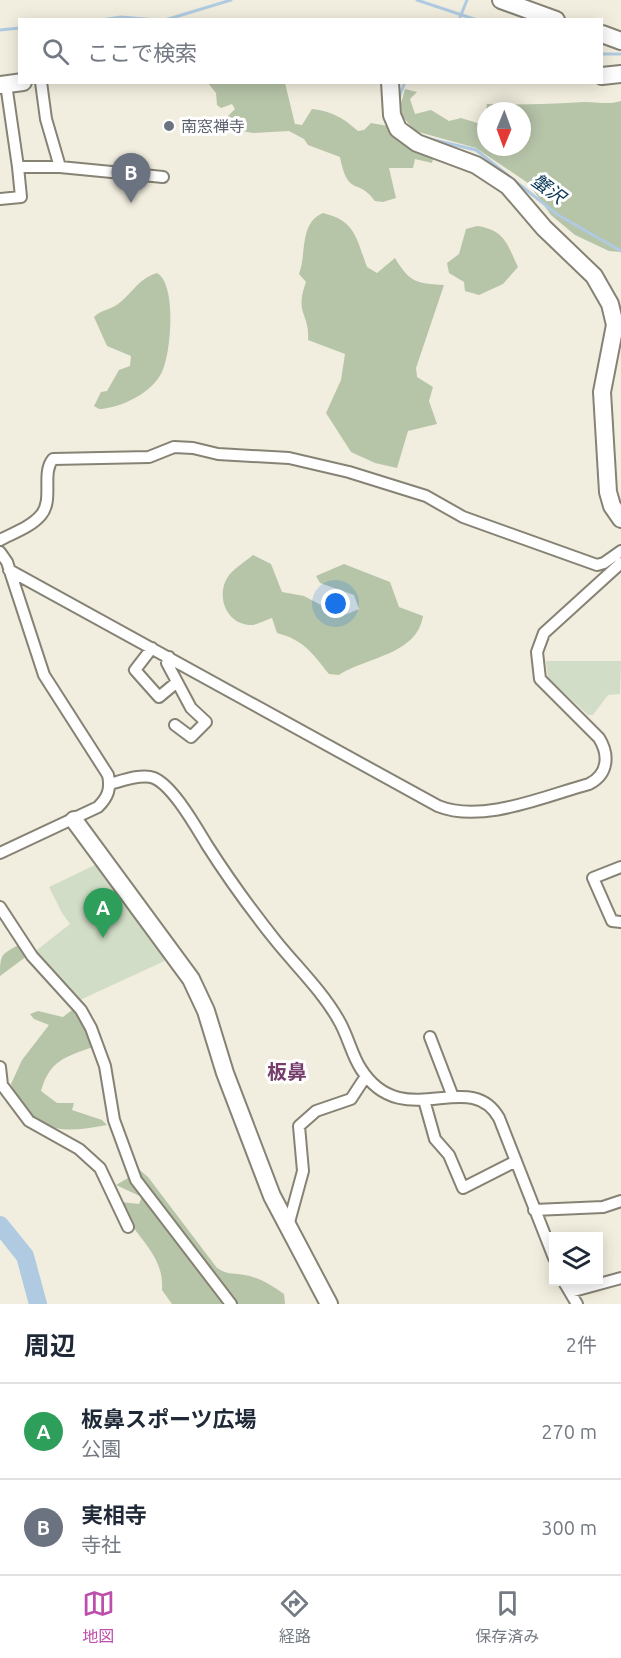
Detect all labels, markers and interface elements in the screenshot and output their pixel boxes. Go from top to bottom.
search box [18,18,603,84]
icon: search [39,35,72,68]
text: ここで検索 [87,40,197,65]
north arrow [477,102,531,156]
place label: 南窓禅寺 [181,117,245,135]
marker: 南窓禅寺 [162,119,176,133]
pin: B [112,154,150,203]
water label: 蟹沢 [528,169,571,208]
your location [321,589,350,618]
pin: A [84,888,122,938]
district label: 板鼻 [267,1060,307,1083]
map controls [549,1232,603,1286]
button: layers [549,1232,603,1286]
text: 周辺 [24,1331,76,1360]
text: 2件 [566,1333,597,1356]
text: 板鼻スポーツ広場 [81,1406,257,1431]
text: A [36,1420,51,1443]
text: 270 m [541,1420,597,1443]
text: 公園 [81,1437,121,1460]
text: 実相寺 [81,1502,147,1527]
text: B [37,1516,50,1539]
text: 300 m [541,1516,597,1539]
text: 寺社 [81,1533,121,1556]
tab: 地図 [82,1587,115,1647]
tab: 経路 [278,1587,311,1647]
tab: 保存済み [475,1587,539,1647]

